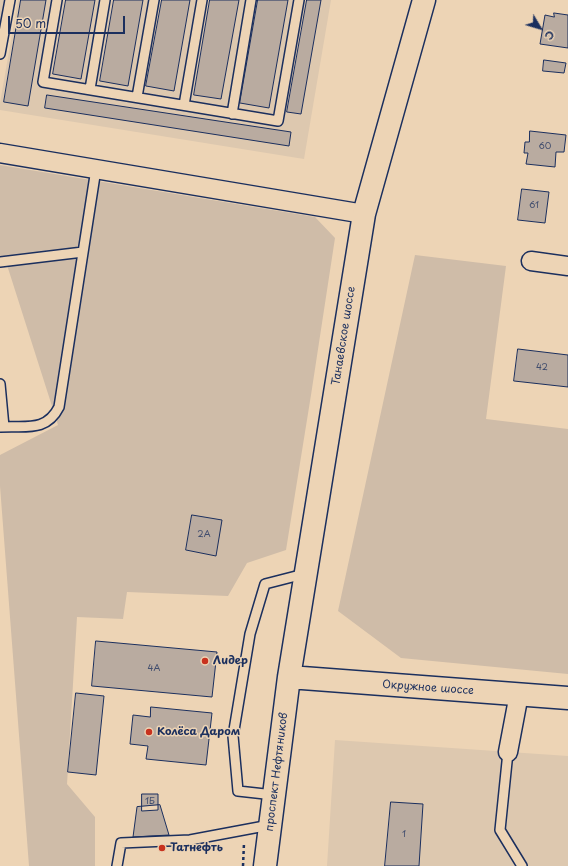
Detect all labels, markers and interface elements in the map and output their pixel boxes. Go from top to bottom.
scale bar [10,8,127,34]
north arrow [520,8,560,48]
text: 50 m [15,14,46,32]
text: С [541,27,559,44]
house number: 60 [539,142,551,152]
house number: 61 [529,201,539,211]
street label: Танаевское шоссе [330,285,358,387]
house number: 42 [536,363,548,373]
house number: 2А [197,530,211,540]
place label: Лидер [213,654,248,668]
marker: Лидер [200,656,210,666]
house number: 4А [148,664,160,674]
street label: Окружное шоссе [382,678,474,698]
street label: проспект Нефтяников [263,712,291,832]
place label: Колёса Даром [157,725,240,739]
marker: Колёса Даром [144,727,154,737]
house number: 1Б [145,797,155,807]
house number: 1 [402,830,406,840]
place label: Татнефть [170,841,223,855]
marker: Татнефть [157,843,167,853]

